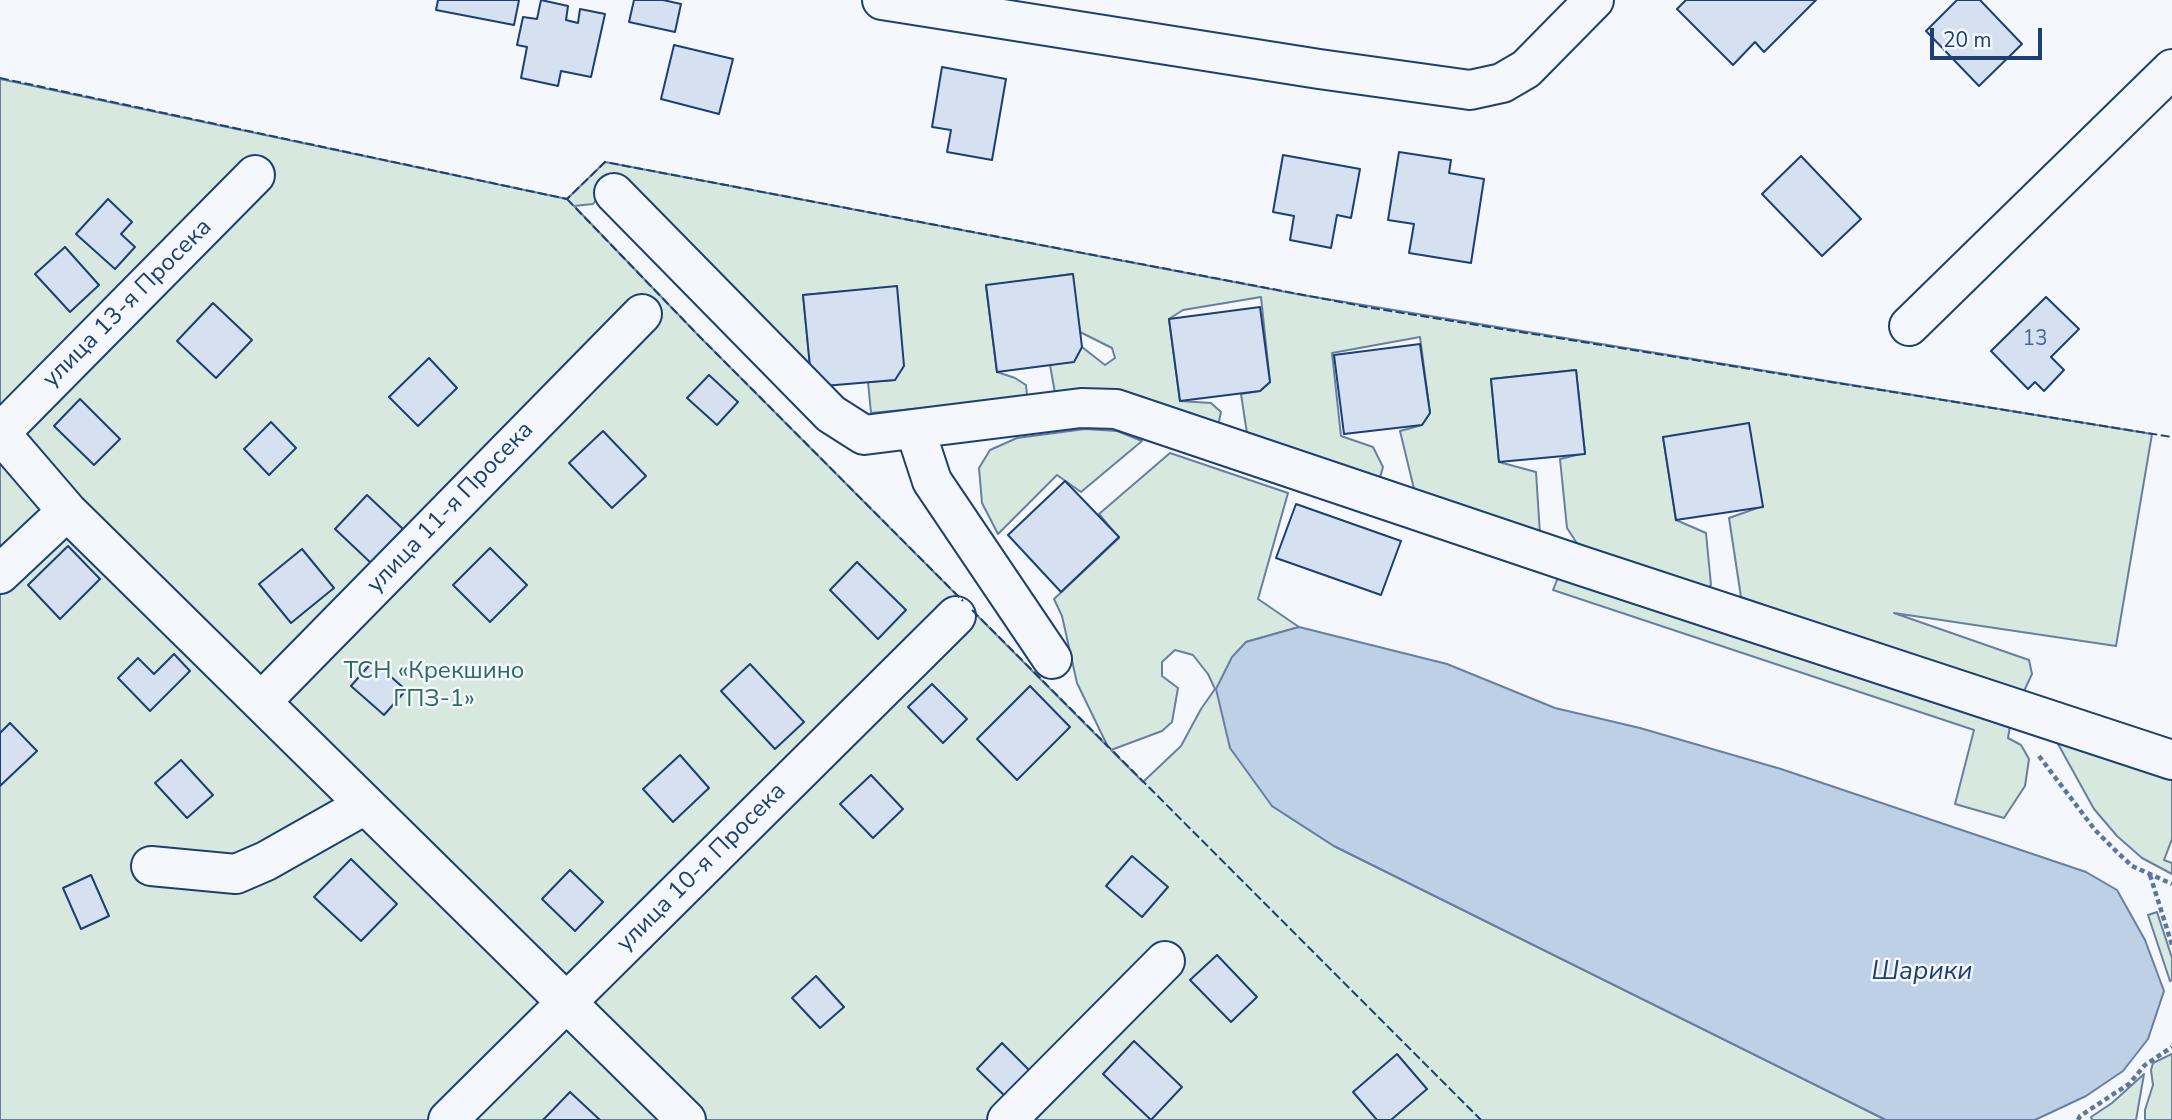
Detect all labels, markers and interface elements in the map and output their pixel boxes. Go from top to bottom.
scale bar [1934,14,2046,58]
text: 20 m [1943,26,1992,54]
street label: улица 13-я Просека [38,214,218,394]
house number: 13 [2022,327,2048,353]
street label: улица 11-я Просека [362,416,540,600]
park label: ТСН «Крекшино ГПЗ-1» [344,658,524,714]
street label: улица 10-я Просека [612,778,792,958]
water label: Шарики [1872,957,1972,989]

